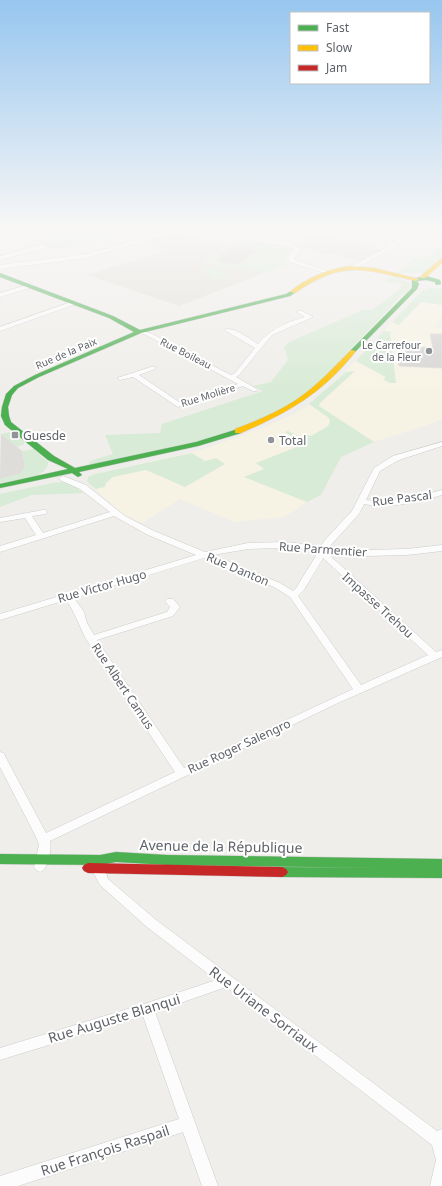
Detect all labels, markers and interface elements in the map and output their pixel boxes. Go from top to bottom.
legend [290,12,430,84]
text: Fast [326,19,350,36]
text: Slow [326,39,353,56]
text: Jam [325,59,347,76]
street label: Rue de la Paix [33,334,99,372]
street label: Rue Boileau [158,334,214,372]
place label: Le Carrefour de la Fleur [362,338,421,364]
marker: Le Carrefour de la Fleur [424,346,434,356]
street label: Rue Molière [179,380,237,410]
place label: Guesde [23,427,66,444]
marker: Guesde [10,430,20,440]
place label: Total [279,432,306,449]
marker: Total [266,435,276,445]
street label: Rue Pascal [371,486,433,510]
street label: Rue Parmentier [278,537,368,561]
street label: Rue Danton [204,548,272,590]
street label: Rue Victor Hugo [56,565,148,607]
street label: Impasse Trehou [339,568,417,642]
street label: Rue Albert Camus [88,639,158,733]
street label: Rue Roger Salengro [185,715,293,777]
street label: Avenue de la République [139,835,303,857]
street label: Rue Uriane Sorriaux [206,962,323,1057]
street label: Rue Auguste Blanqui [46,989,182,1047]
street label: Rue François Raspail [38,1120,172,1180]

